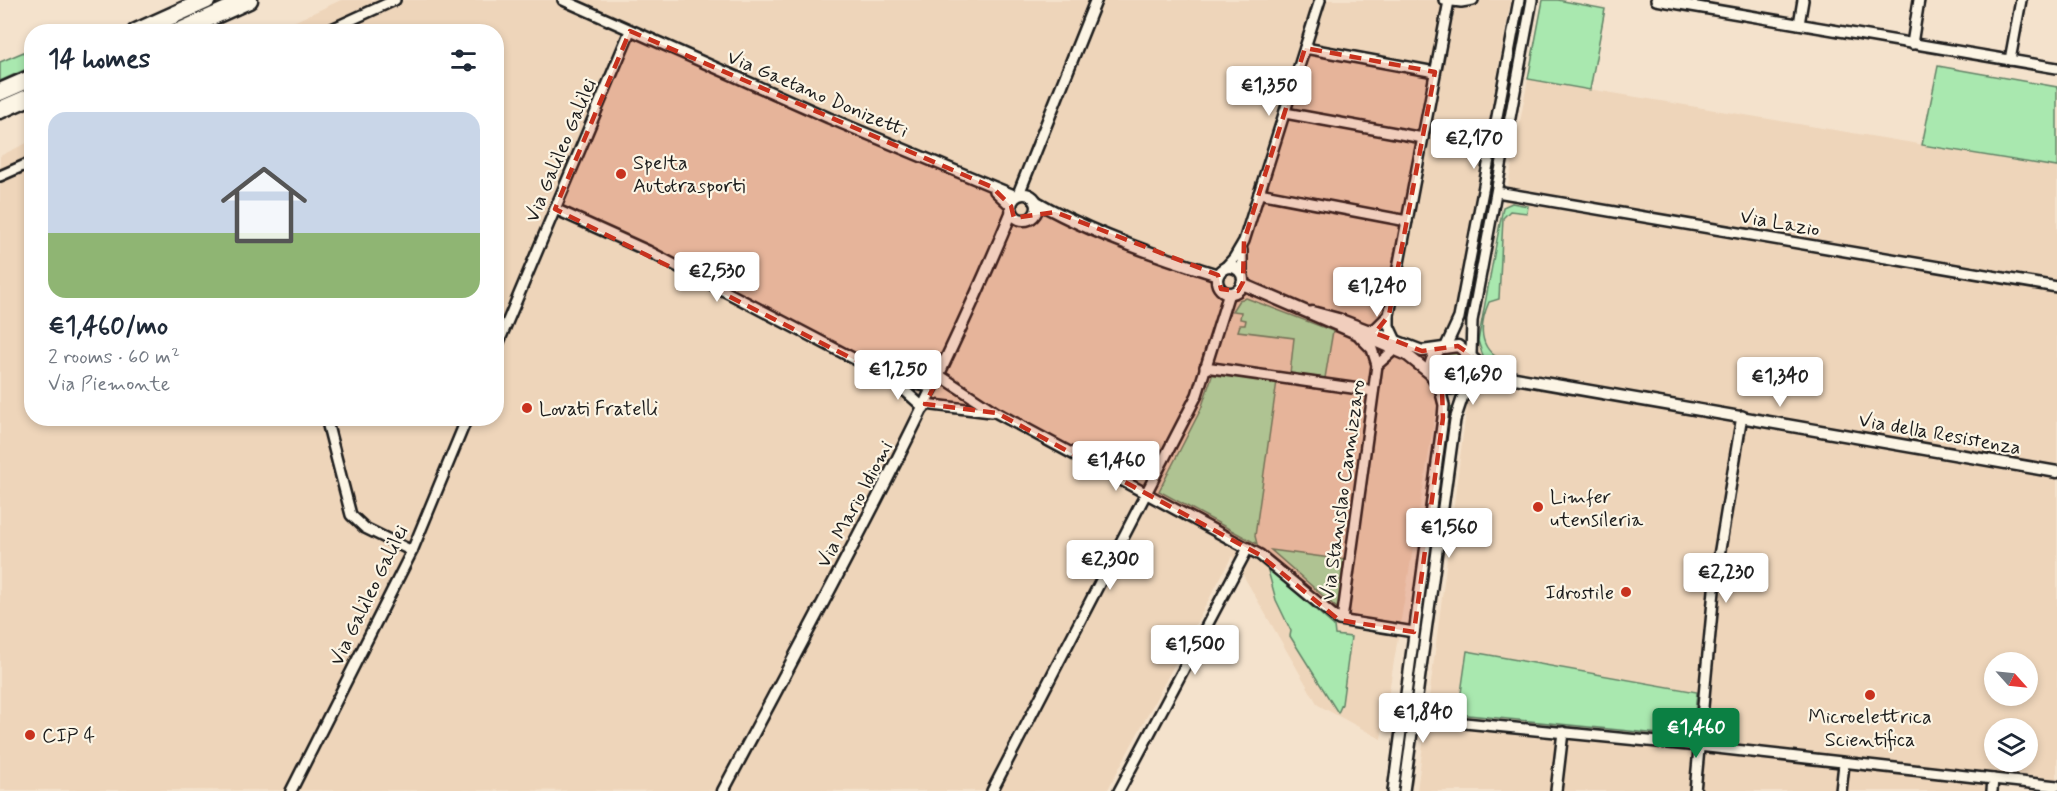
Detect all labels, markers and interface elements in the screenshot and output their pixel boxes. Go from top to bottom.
text: 14 homes [48,43,150,77]
icon: filters [447,44,480,77]
street label: Via Gaetano Donizetti [723,44,912,145]
pin: €1,350 [1220,66,1318,117]
text: €1,350 [1240,72,1298,99]
street label: Via Galileo Galilei [519,74,604,227]
pin: €2,170 [1425,119,1523,170]
text: €2,170 [1445,125,1503,152]
place label: Spelta Autotrasporti [633,150,745,200]
icon: home [210,151,318,259]
marker: Spelta Autotrasporti [614,167,628,181]
street label: Via Lazio [1738,203,1822,244]
pin: €2,530 [668,252,766,303]
text: €2,530 [688,258,746,285]
pin: €1,240 [1328,267,1426,318]
text: €1,240 [1347,273,1407,300]
text: €1,460/mo [48,310,168,344]
text: 2 rooms · 60 m² [48,344,180,371]
pin: €1,250 [849,350,947,401]
pin: €1,690 [1424,355,1522,406]
text: €1,250 [868,356,928,383]
pin: €1,340 [1731,357,1829,408]
text: €1,690 [1443,361,1503,388]
text: €1,340 [1751,363,1809,390]
text: Via Piemonte [48,371,170,398]
street label: Via Stanislao Cannizzaro [1315,378,1372,603]
place label: Lovati Fratelli [539,396,658,423]
marker: Lovati Fratelli [520,401,534,415]
street label: Via della Resistenza [1856,407,2023,462]
street label: Via Mario Idiomi [811,437,900,573]
pin: €1,460 [1067,441,1165,492]
text: €1,460 [1086,447,1146,474]
place label: Limfer utensileria [1550,484,1644,534]
marker: Limfer utensileria [1531,500,1545,514]
pin: €1,560 [1400,508,1498,559]
text: €1,560 [1420,514,1478,541]
street label: Via Galileo Galilei [324,521,415,671]
pin: €2,300 [1061,540,1159,591]
text: €2,300 [1081,546,1139,573]
pin: €2,230 [1677,553,1775,604]
text: €2,230 [1697,559,1755,586]
place label: Idrostile [1545,580,1614,607]
marker: Idrostile [1619,585,1633,599]
pin: €1,500 [1146,625,1244,676]
text: €1,500 [1165,631,1225,658]
north arrow [1984,652,2038,706]
map controls [1984,652,2038,772]
marker: Microelettrica Scientifica [1863,688,1877,702]
pin: €1,840 [1374,693,1472,744]
text: €1,840 [1393,699,1453,726]
place label: Microelettrica Scientifica [1808,704,1932,754]
pin: €1,460 [1647,708,1745,759]
text: €1,460 [1666,714,1726,741]
button: layers [1984,718,2038,772]
place label: CIP 4 [42,723,96,750]
marker: CIP 4 [23,728,37,742]

